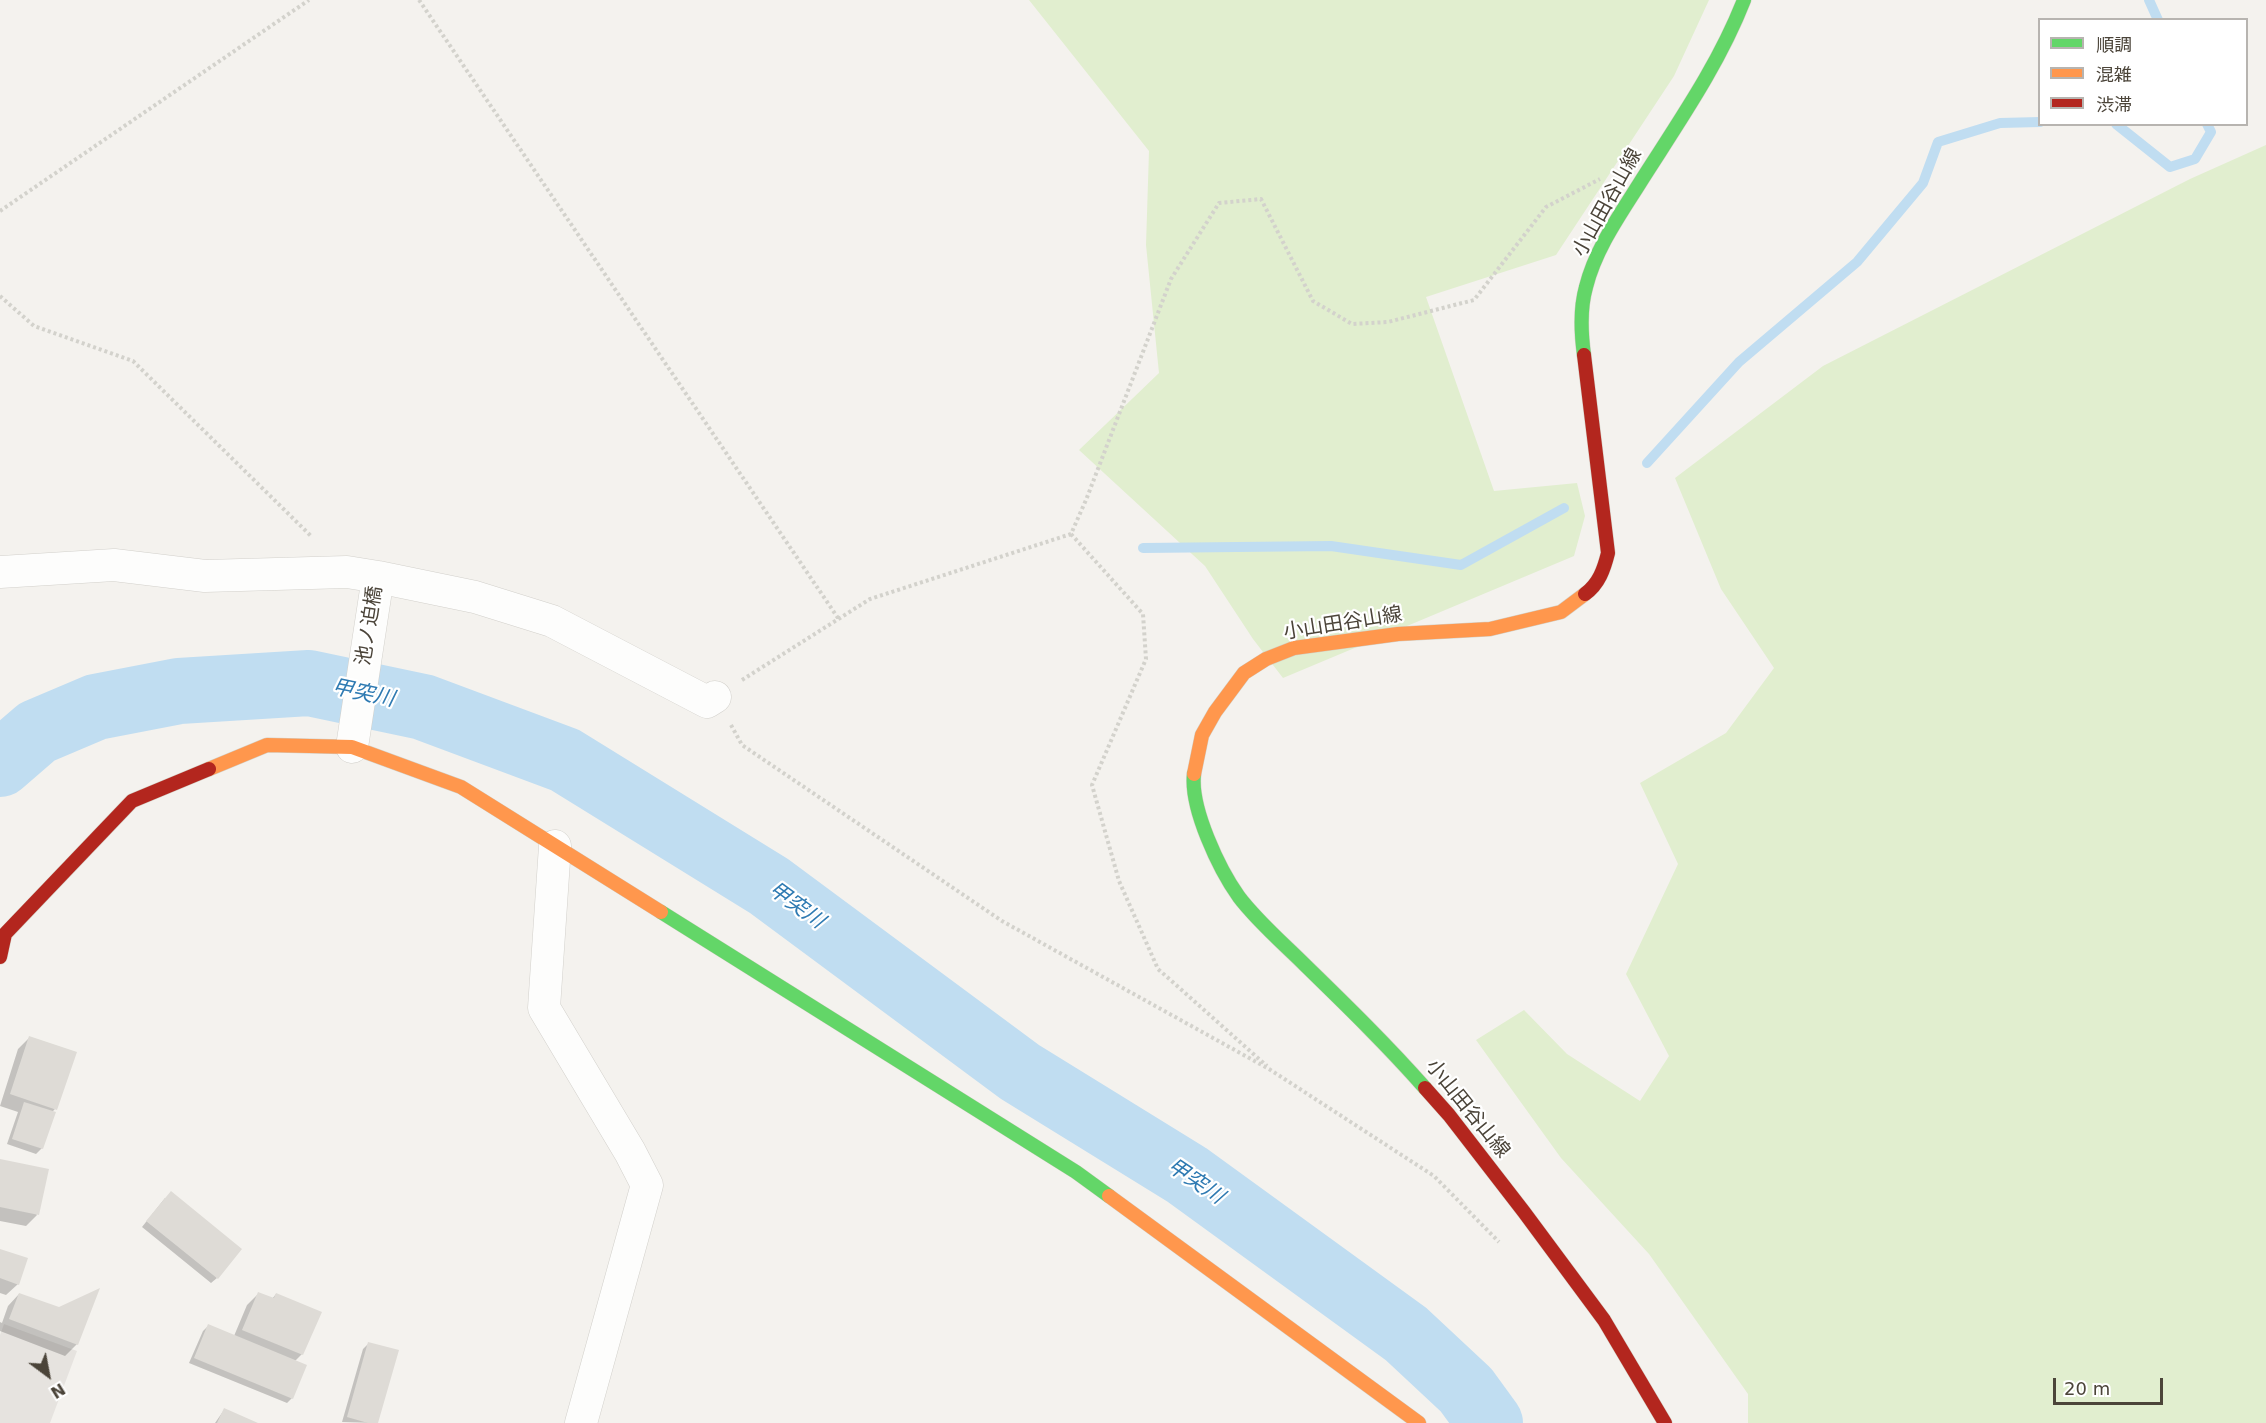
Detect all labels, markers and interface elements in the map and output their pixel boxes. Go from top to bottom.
legend [2038,18,2248,126]
text: 順調 [2096,34,2132,55]
text: 混雑 [2096,64,2132,85]
text: 渋滞 [2096,94,2132,115]
street label: 小山田谷山線 [1568,145,1648,261]
street label: 池ノ迫橋 [352,585,388,667]
street label: 小山田谷山線 [1282,603,1404,645]
water label: 甲突川 [330,675,396,713]
water label: 甲突川 [763,877,829,935]
street label: 小山田谷山線 [1420,1055,1514,1163]
water label: 甲突川 [1162,1154,1228,1210]
north arrow [18,1345,78,1405]
scale bar [2056,1366,2166,1404]
text: 20 m [2064,1378,2110,1399]
text: N [47,1379,69,1402]

